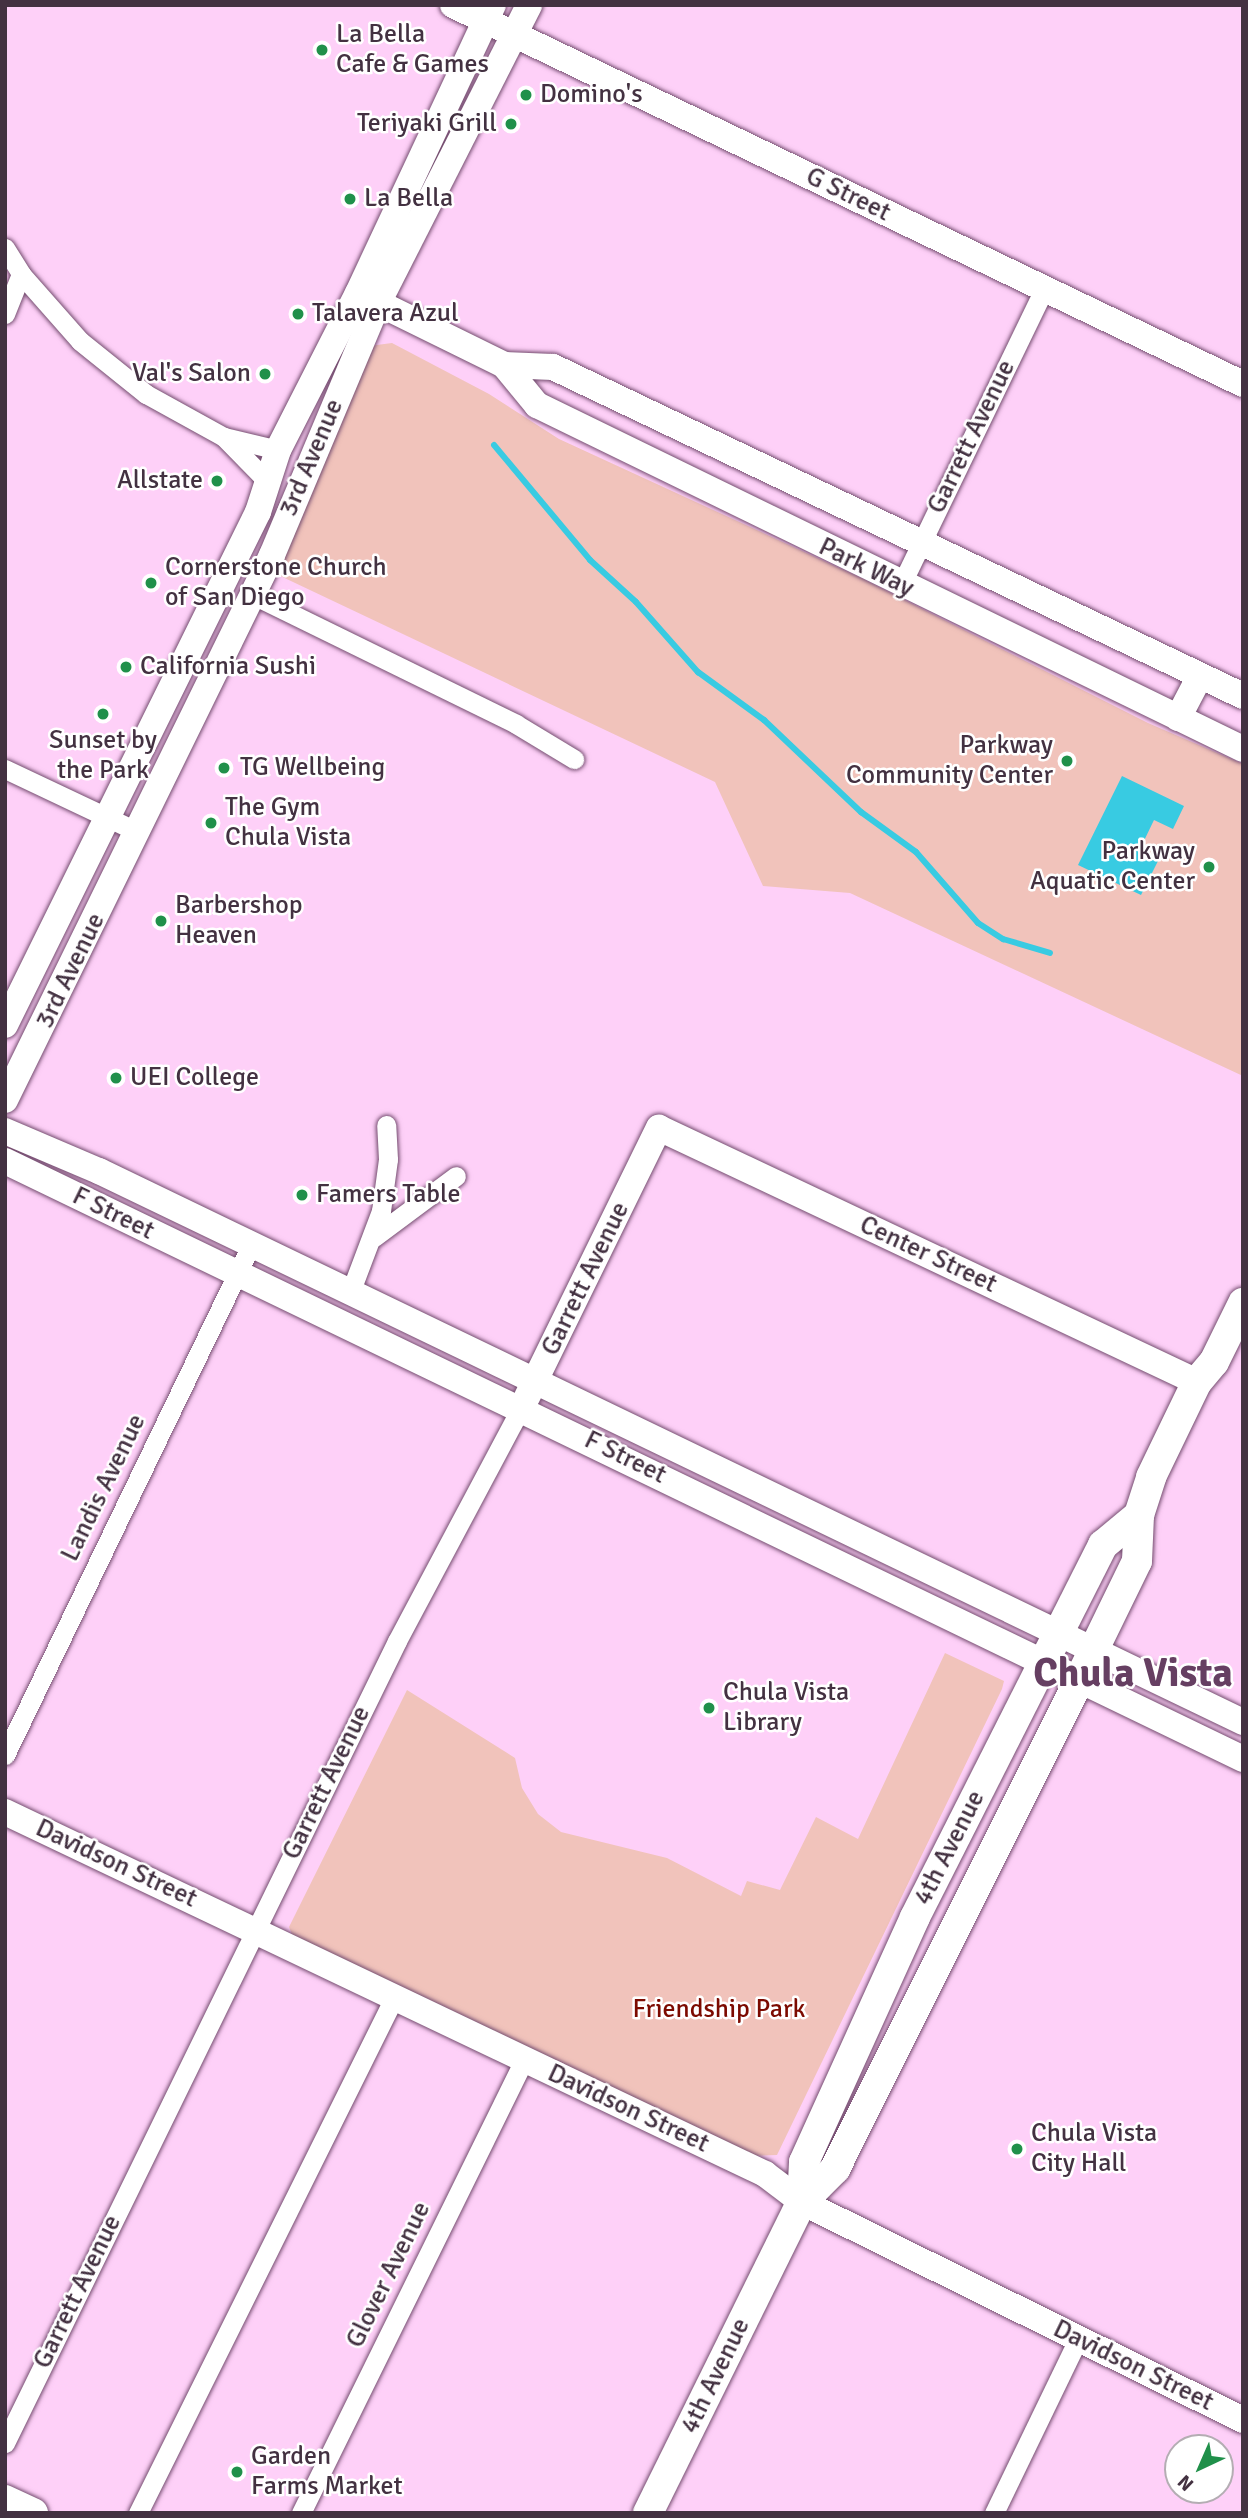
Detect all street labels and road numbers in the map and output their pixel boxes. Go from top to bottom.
street label: G Street [801,161,895,229]
street label: Garrett Avenue [921,355,1023,519]
street label: 3rd Avenue [273,395,351,521]
street label: Park Way [813,532,919,604]
street label: 3rd Avenue [30,908,112,1034]
street label: F Street [67,1181,159,1247]
street label: Garrett Avenue [535,1197,637,1361]
street label: Center Street [855,1210,1001,1300]
street label: Landis Avenue [55,1409,153,1567]
street label: F Street [579,1425,671,1491]
street label: Garrett Avenue [276,1701,378,1865]
street label: 4th Avenue [908,1786,992,1910]
street label: Davidson Street [30,1813,202,1915]
street label: Davidson Street [542,2058,714,2160]
street label: Glover Avenue [340,2197,438,2353]
street label: Garrett Avenue [27,2210,129,2374]
street label: 4th Avenue [675,2313,757,2439]
street label: Davidson Street [1048,2314,1218,2418]

